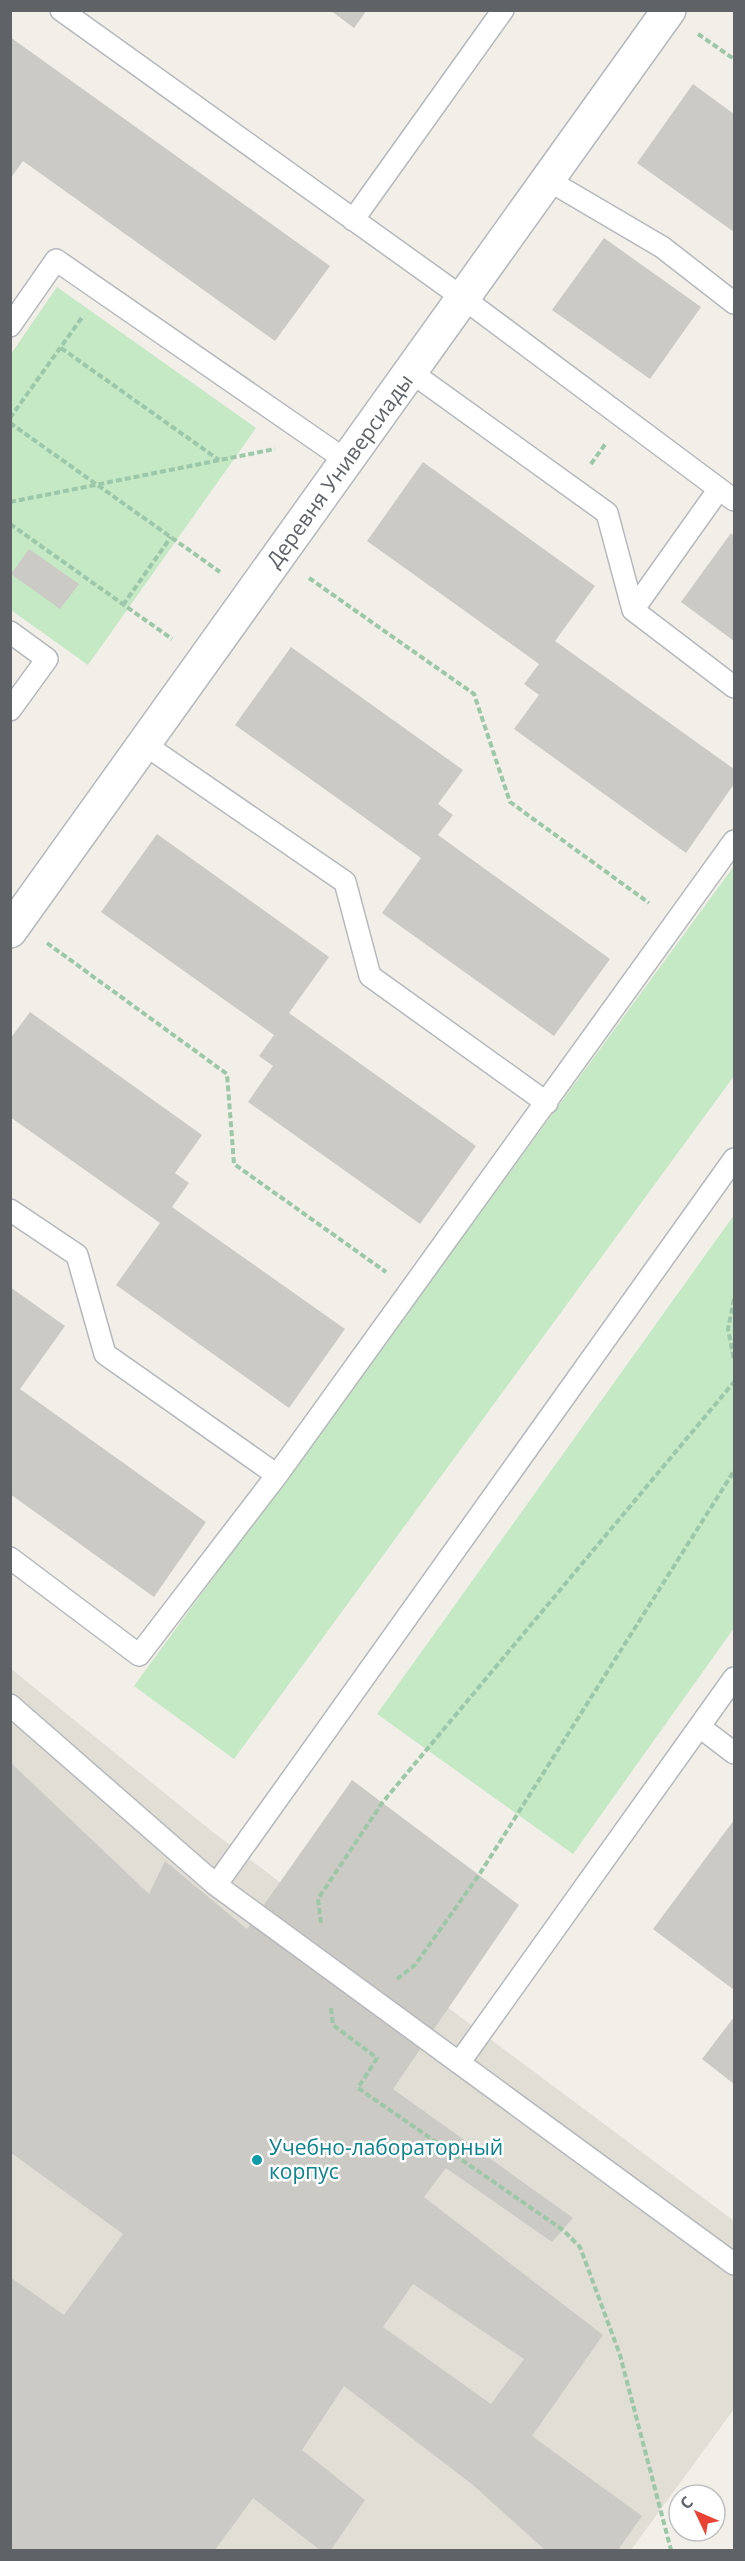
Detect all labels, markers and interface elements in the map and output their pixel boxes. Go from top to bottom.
street label: Деревня Универсиады [259,368,419,573]
place label: Учебно-лабораторный корпус [269,2133,503,2185]
marker: Учебно-лабораторный корпус [250,2153,264,2167]
north arrow [667,2483,727,2543]
text: С [675,2491,698,2514]

